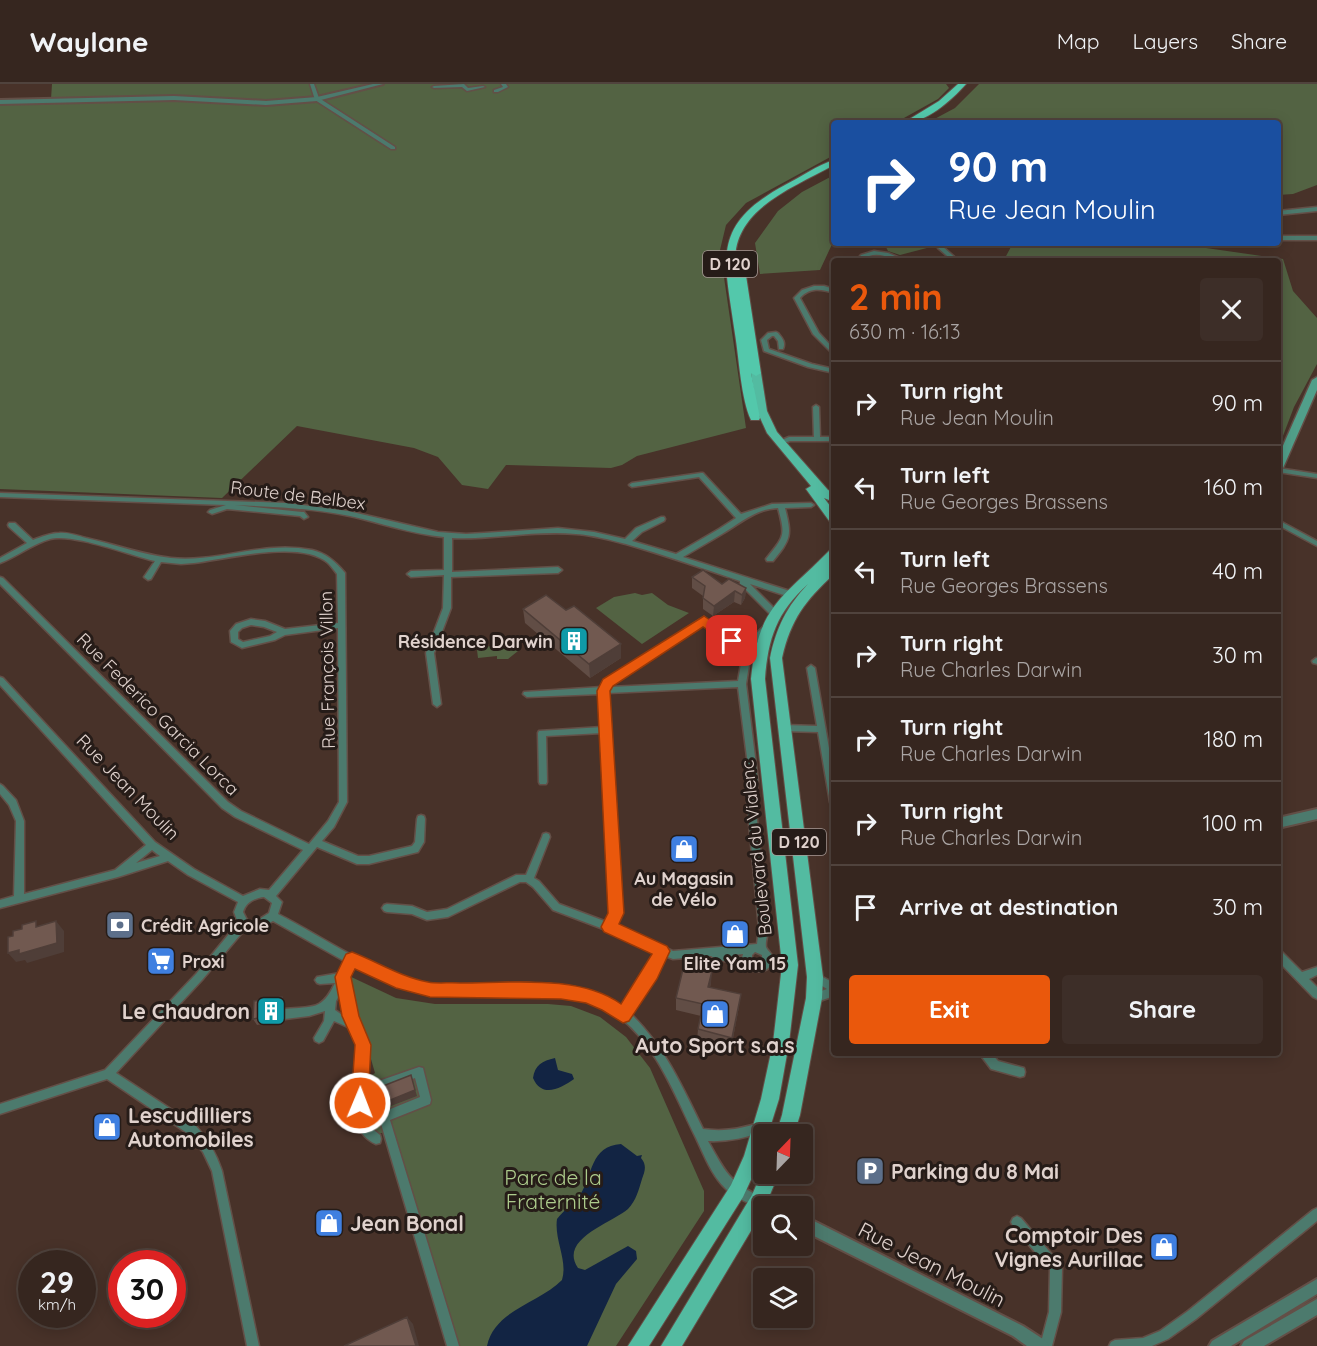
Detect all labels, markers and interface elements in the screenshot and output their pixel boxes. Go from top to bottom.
text: Waylane [30,24,149,59]
text: Map [1057,28,1100,54]
text: Layers [1133,28,1198,54]
text: Share [1231,28,1287,54]
text: 90 m [948,140,1048,193]
icon: right [849,144,927,222]
text: Rue Jean Moulin [948,192,1156,226]
road number: D 120 [703,251,757,277]
text: 2 min [849,274,943,319]
button: close [1200,278,1263,341]
text: 630 m · 16:13 [849,319,960,344]
text: Turn right [900,377,1004,405]
icon: right [849,387,882,420]
text: 90 m [1212,389,1263,417]
text: Rue Jean Moulin [900,405,1054,430]
text: Turn left [900,461,990,489]
icon: left [849,471,882,504]
text: 160 m [1204,473,1263,501]
street label: Route de Belbex [229,475,367,515]
text: Rue Georges Brassens [900,489,1108,514]
text: Turn left [900,545,990,573]
icon: left [849,555,882,588]
text: 40 m [1212,557,1263,585]
text: Rue Georges Brassens [900,573,1108,598]
street label: Rue François Villon [314,591,340,749]
pin [706,615,757,666]
icon: arrive [715,624,748,657]
building icon: Résidence Darwin [558,625,590,657]
street label: Rue Federico Garcia Lorca [72,628,244,800]
text: Turn right [900,629,1004,657]
place label: Résidence Darwin [398,630,553,653]
icon: right [849,639,882,672]
text: 30 m [1212,641,1263,669]
text: Rue Charles Darwin [900,657,1082,682]
text: Turn right [900,713,1004,741]
icon: right [849,723,882,756]
text: 180 m [1204,725,1263,753]
street label: Rue Jean Moulin [72,729,184,845]
text: Rue Charles Darwin [900,741,1082,766]
street label: Boulevard du Vialenc [735,759,777,937]
text: Turn right [900,797,1004,825]
icon: right [849,807,882,840]
text: 100 m [1203,809,1263,837]
text: Rue Charles Darwin [900,825,1082,850]
road number: D 120 [772,829,826,855]
shop icon: Au Magasin de Vélo [668,833,700,865]
place label: Au Magasin de Vélo [634,867,734,911]
icon: arrive [849,891,882,924]
text: Arrive at destination [900,893,1118,921]
text: 30 m [1212,893,1263,921]
bank icon: Crédit Agricole [104,909,136,941]
place label: Crédit Agricole [141,914,269,937]
shop icon: Elite Yam 15 [719,918,751,950]
supermarket icon: Proxi [145,945,177,977]
place label: Proxi [182,950,225,973]
place label: Elite Yam 15 [684,952,786,975]
button: Exit [849,975,1050,1044]
button: Share [1062,975,1263,1044]
building icon: Le Chaudron [255,995,287,1027]
place label: Le Chaudron [122,998,250,1024]
shop icon: Auto Sport s.a.s [699,998,731,1030]
place label: Auto Sport s.a.s [635,1032,795,1058]
position arrow [328,1071,392,1135]
place label: Lescudilliers Automobiles [128,1102,254,1152]
shop icon: Lescudilliers Automobiles [91,1111,123,1143]
north arrow [753,1124,813,1184]
map controls [753,1124,813,1328]
parking icon: Parking du 8 Mai [854,1155,886,1187]
place label: Parking du 8 Mai [891,1158,1059,1184]
park label: Parc de la Fraternité [504,1164,602,1214]
button: search [753,1196,813,1256]
shop icon: Jean Bonal [313,1207,345,1239]
place label: Jean Bonal [350,1210,464,1236]
street label: Rue Jean Moulin [854,1216,1010,1312]
place label: Comptoir Des Vignes Aurillac [994,1222,1143,1272]
shop icon: Comptoir Des Vignes Aurillac [1148,1231,1180,1263]
speed limit sign: 30 [108,1250,186,1328]
text: 29 [40,1263,74,1301]
button: layers [753,1268,813,1328]
text: km/h [38,1295,76,1314]

